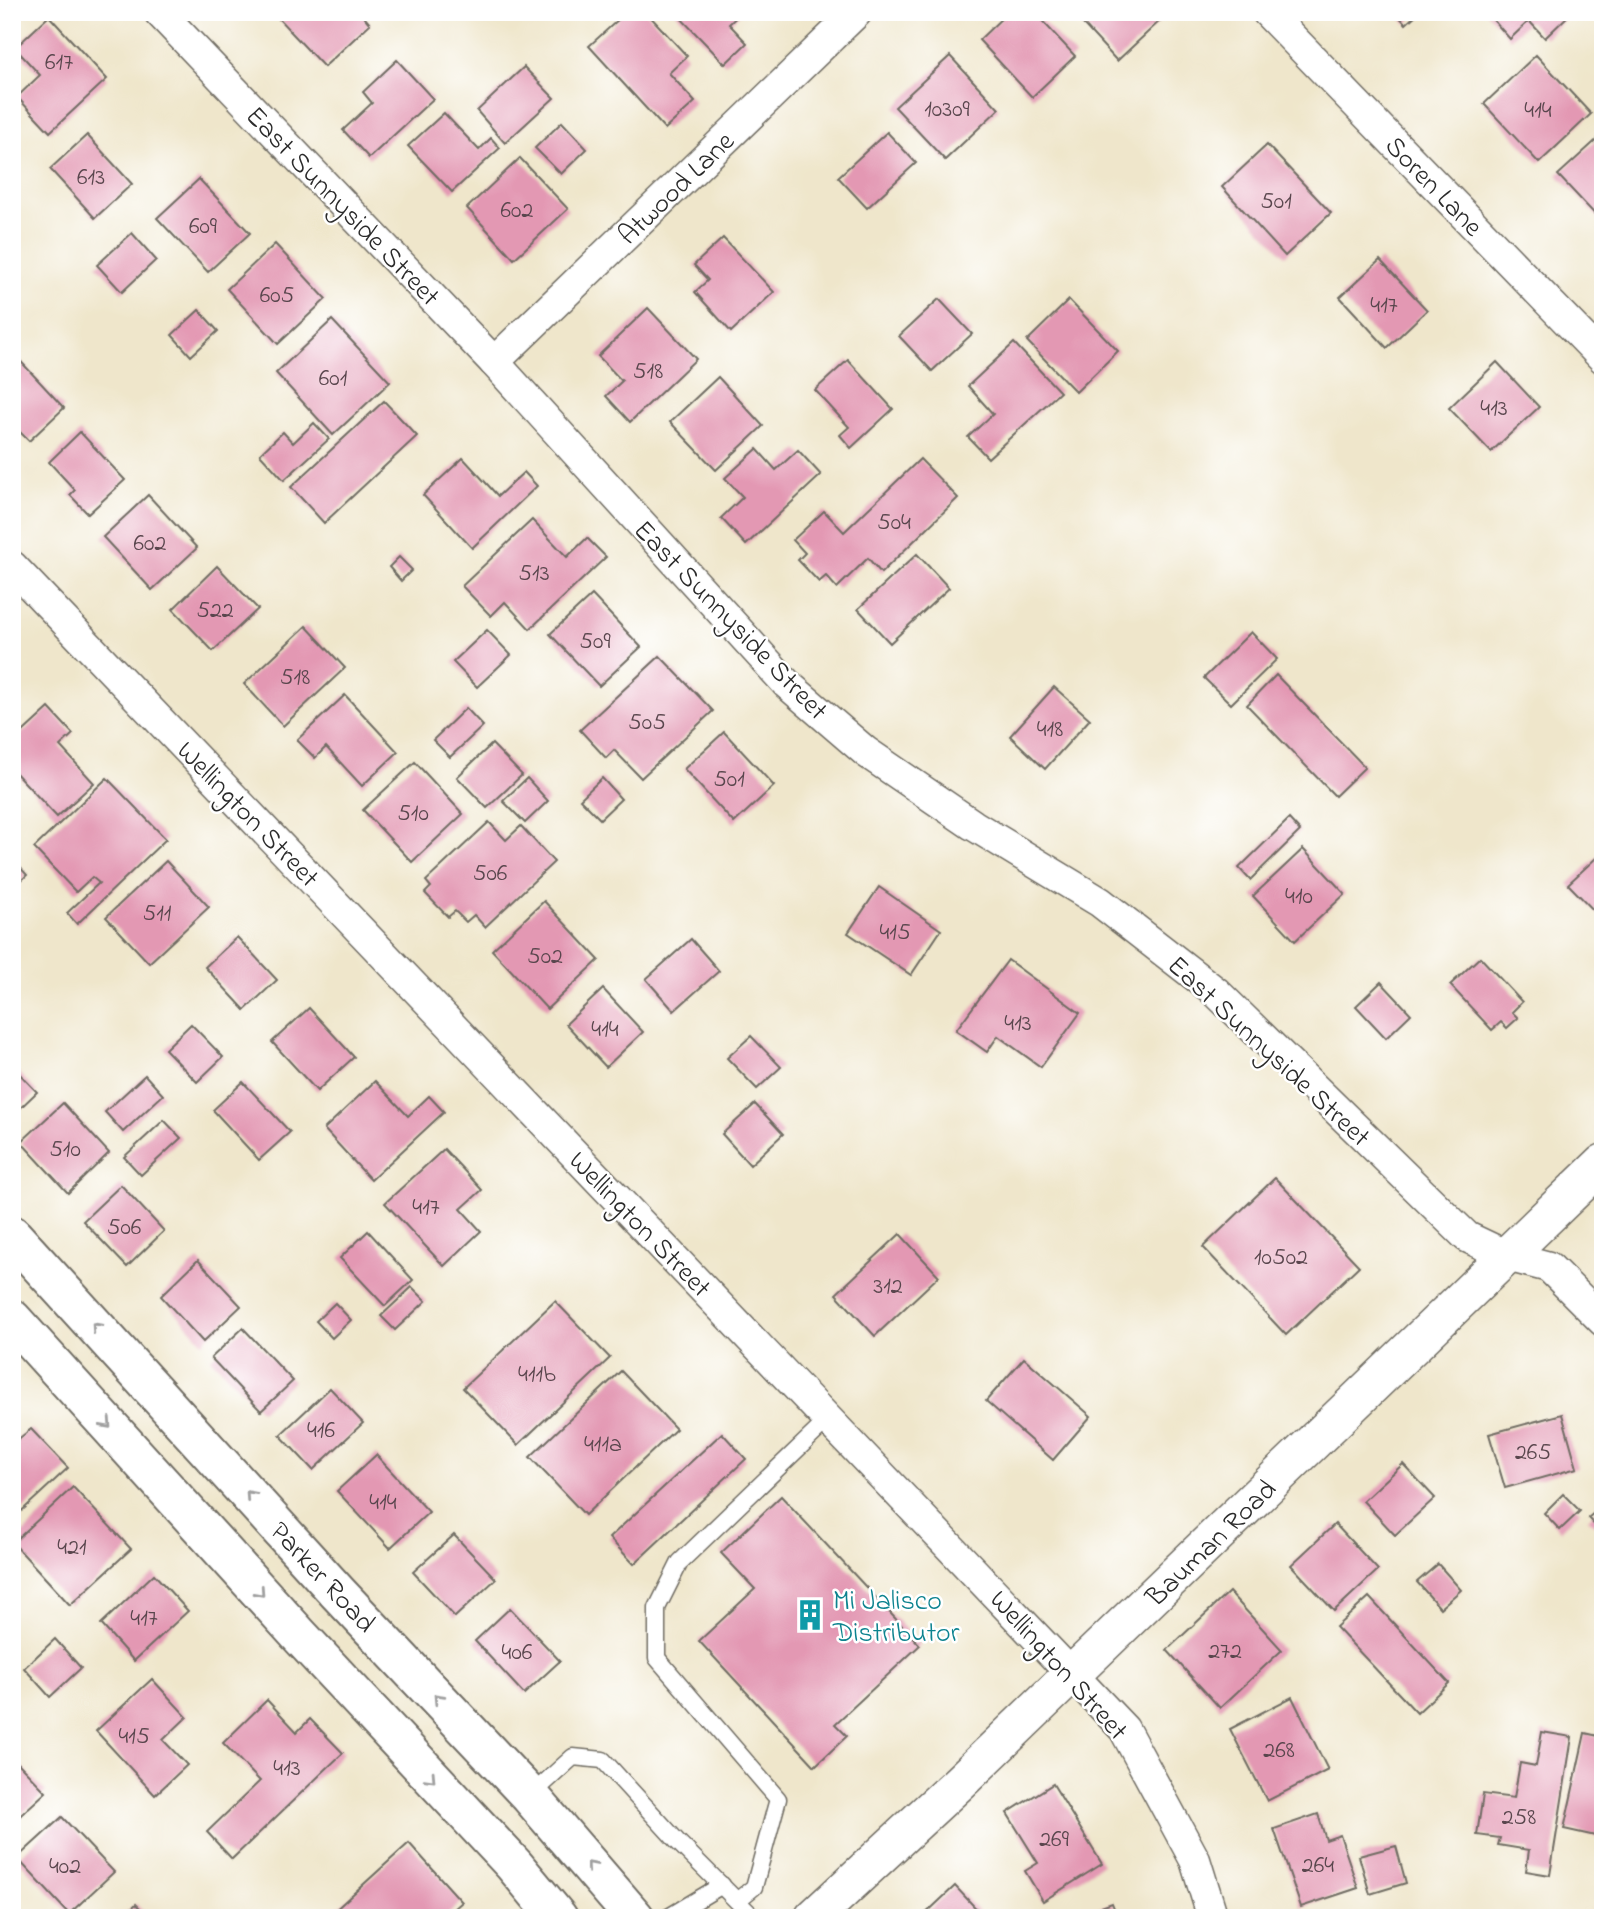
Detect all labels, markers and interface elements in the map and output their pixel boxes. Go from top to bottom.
house number: 617 [45,46,73,81]
house number: 10309 [924,93,971,128]
house number: 414 [1524,94,1552,129]
street label: East Sunnyside Street [235,98,448,317]
street label: Atwood Lane [610,123,745,256]
street label: Soren Lane [1374,128,1491,247]
house number: 613 [77,161,105,196]
house number: 501 [1260,185,1292,220]
house number: 602 [501,194,533,229]
house number: 609 [189,210,218,245]
house number: 605 [260,279,295,314]
house number: 417 [1370,289,1398,324]
house number: 518 [633,355,663,390]
house number: 601 [319,362,348,397]
house number: 413 [1480,392,1508,427]
house number: 504 [877,506,911,541]
street label: East Sunnyside Street [623,512,836,731]
house number: 602 [134,527,166,562]
house number: 513 [518,557,550,592]
house number: 522 [196,594,234,629]
house number: 509 [579,625,611,660]
house number: 518 [280,661,310,696]
house number: 505 [628,706,666,741]
house number: 418 [1037,713,1063,748]
street label: Wellington Street [166,733,327,898]
house number: 501 [713,763,745,798]
house number: 510 [397,797,429,832]
house number: 506 [473,857,508,892]
house number: 410 [1285,880,1313,915]
house number: 511 [143,897,172,932]
house number: 415 [879,916,911,951]
house number: 502 [527,940,563,975]
street label: East Sunnyside Street [1157,947,1378,1158]
house number: 413 [1004,1007,1032,1042]
house number: 414 [591,1013,619,1048]
house number: 510 [49,1133,81,1168]
street label: Wellington Street [558,1143,719,1308]
house number: 417 [412,1191,440,1226]
house number: 506 [107,1211,142,1246]
house number: 10502 [1254,1241,1308,1276]
house number: 312 [873,1270,903,1305]
one-way arrow [92,1322,105,1335]
house number: 411b [518,1358,556,1393]
house number: 416 [307,1414,335,1449]
one-way arrow [99,1416,112,1429]
house number: 411a [584,1428,622,1463]
house number: 265 [1515,1436,1551,1471]
street label: Bauman Road [1137,1471,1287,1618]
house number: 414 [369,1486,397,1521]
one-way arrow [245,1490,258,1503]
street label: Parker Road [259,1513,384,1644]
house number: 421 [57,1531,87,1566]
place label: Mi Jalisco Distributor [832,1582,960,1655]
street label: Wellington Street [978,1582,1136,1751]
one-way arrow [252,1584,264,1597]
building icon: Mi Jalisco Distributor [793,1598,827,1632]
house number: 417 [130,1602,158,1637]
house number: 272 [1208,1635,1242,1670]
house number: 406 [502,1636,533,1671]
one-way arrow [433,1693,446,1706]
house number: 415 [118,1720,150,1755]
house number: 268 [1263,1734,1295,1769]
house number: 413 [273,1752,301,1787]
one-way arrow [423,1770,435,1783]
house number: 258 [1502,1801,1536,1836]
house number: 269 [1039,1823,1070,1858]
house number: 264 [1302,1849,1334,1884]
house number: 402 [49,1850,81,1885]
one-way arrow [587,1861,599,1874]

